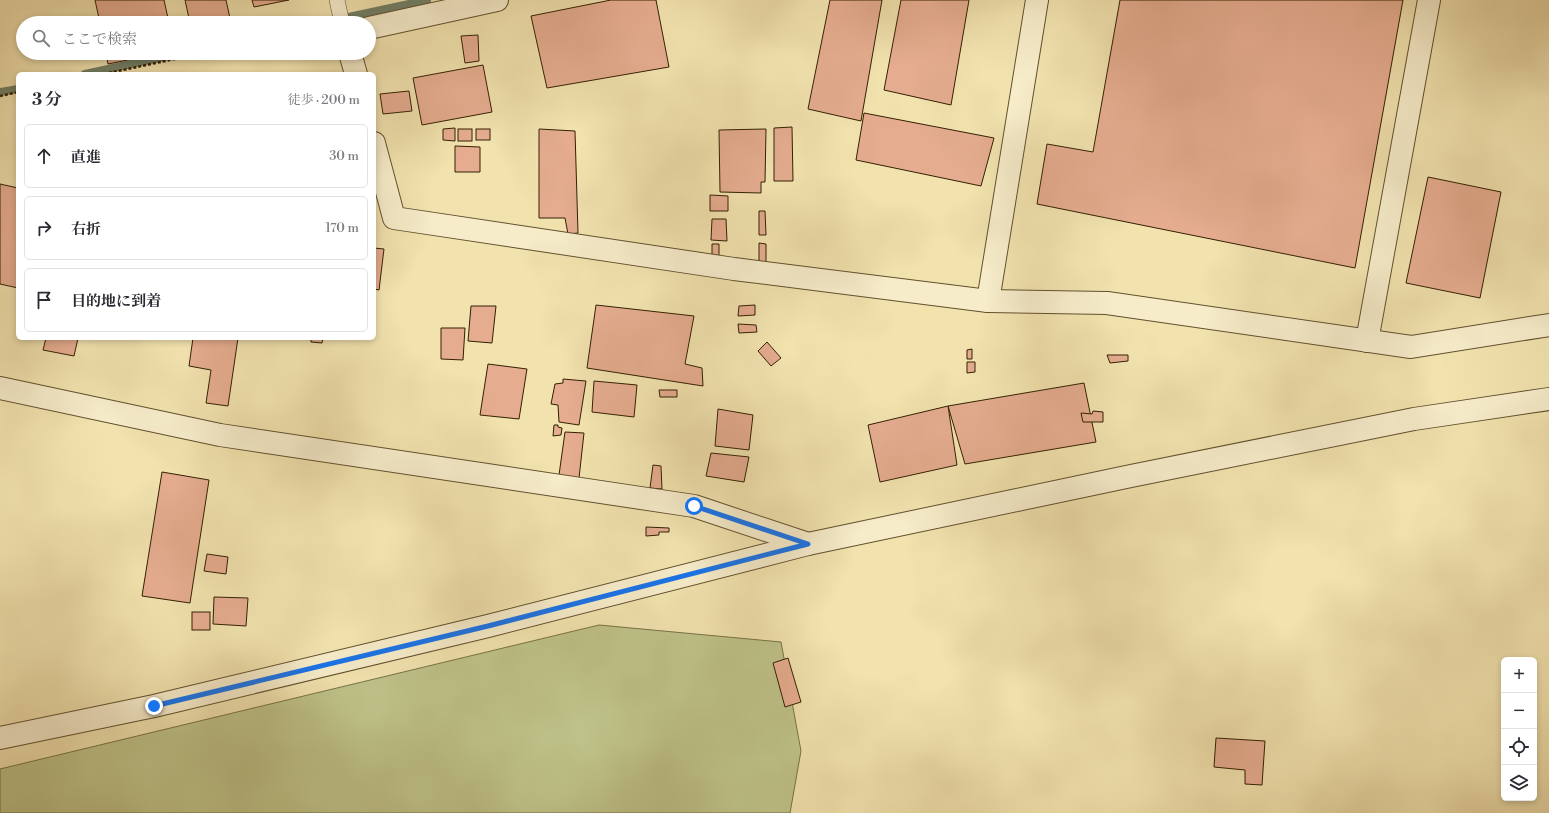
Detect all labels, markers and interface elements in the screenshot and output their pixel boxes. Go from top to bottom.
search box [16,16,376,60]
icon: search [30,27,52,49]
text: ここで検索 [62,30,137,49]
text: 3 分 [32,89,62,111]
text: 徒歩 · 200 m [288,92,360,108]
icon: ahead [33,145,55,167]
text: 直進 [71,148,101,167]
text: 30 m [329,148,359,164]
icon: right [33,217,55,239]
text: 右折 [71,220,101,239]
text: 170 m [325,220,359,236]
icon: arrive [33,289,55,311]
text: 目的地に到着 [71,292,161,311]
route start [685,497,703,515]
map controls [1501,657,1537,801]
button: + [1501,657,1537,693]
button: − [1501,693,1537,729]
route end [145,697,163,715]
button: locate [1501,729,1537,765]
button: layers [1501,765,1537,801]

